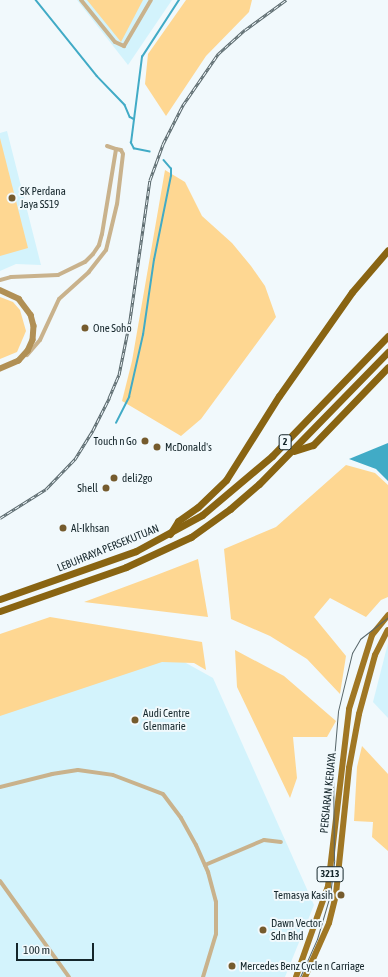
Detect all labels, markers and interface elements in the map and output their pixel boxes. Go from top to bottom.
place label: SK Perdana Jaya SS19 [20,185,66,211]
marker: SK Perdana Jaya SS19 [7,193,17,203]
place label: One Soho [93,321,132,335]
marker: One Soho [80,323,90,333]
place label: Touch n Go [94,434,137,448]
road number: 2 [278,434,292,450]
marker: Touch n Go [140,436,150,446]
place label: McDonald's [165,440,212,454]
marker: McDonald's [152,442,162,452]
place label: deli2go [122,471,153,485]
marker: deli2go [109,473,119,483]
place label: Shell [77,481,98,495]
marker: Shell [101,483,111,493]
place label: Al-Ikhsan [71,521,109,535]
street label: LEBUHRAYA PERSEKUTUAN [55,522,161,574]
marker: Al-Ikhsan [58,523,68,533]
place label: Audi Centre Glenmarie [143,707,190,733]
marker: Audi Centre Glenmarie [130,715,140,725]
street label: PERSIARAN KERJAYA [317,752,339,834]
road number: 3213 [316,866,344,882]
place label: Temasya Kasih [274,888,333,902]
marker: Temasya Kasih [336,890,346,900]
place label: Dawn Vector Sdn Bhd [271,917,321,943]
marker: Dawn Vector Sdn Bhd [258,925,268,935]
scale bar [18,935,96,961]
text: 100 m [23,943,50,957]
place label: Mercedes Benz Cycle n Carriage [240,959,365,973]
marker: Mercedes Benz Cycle n Carriage [227,961,237,971]

